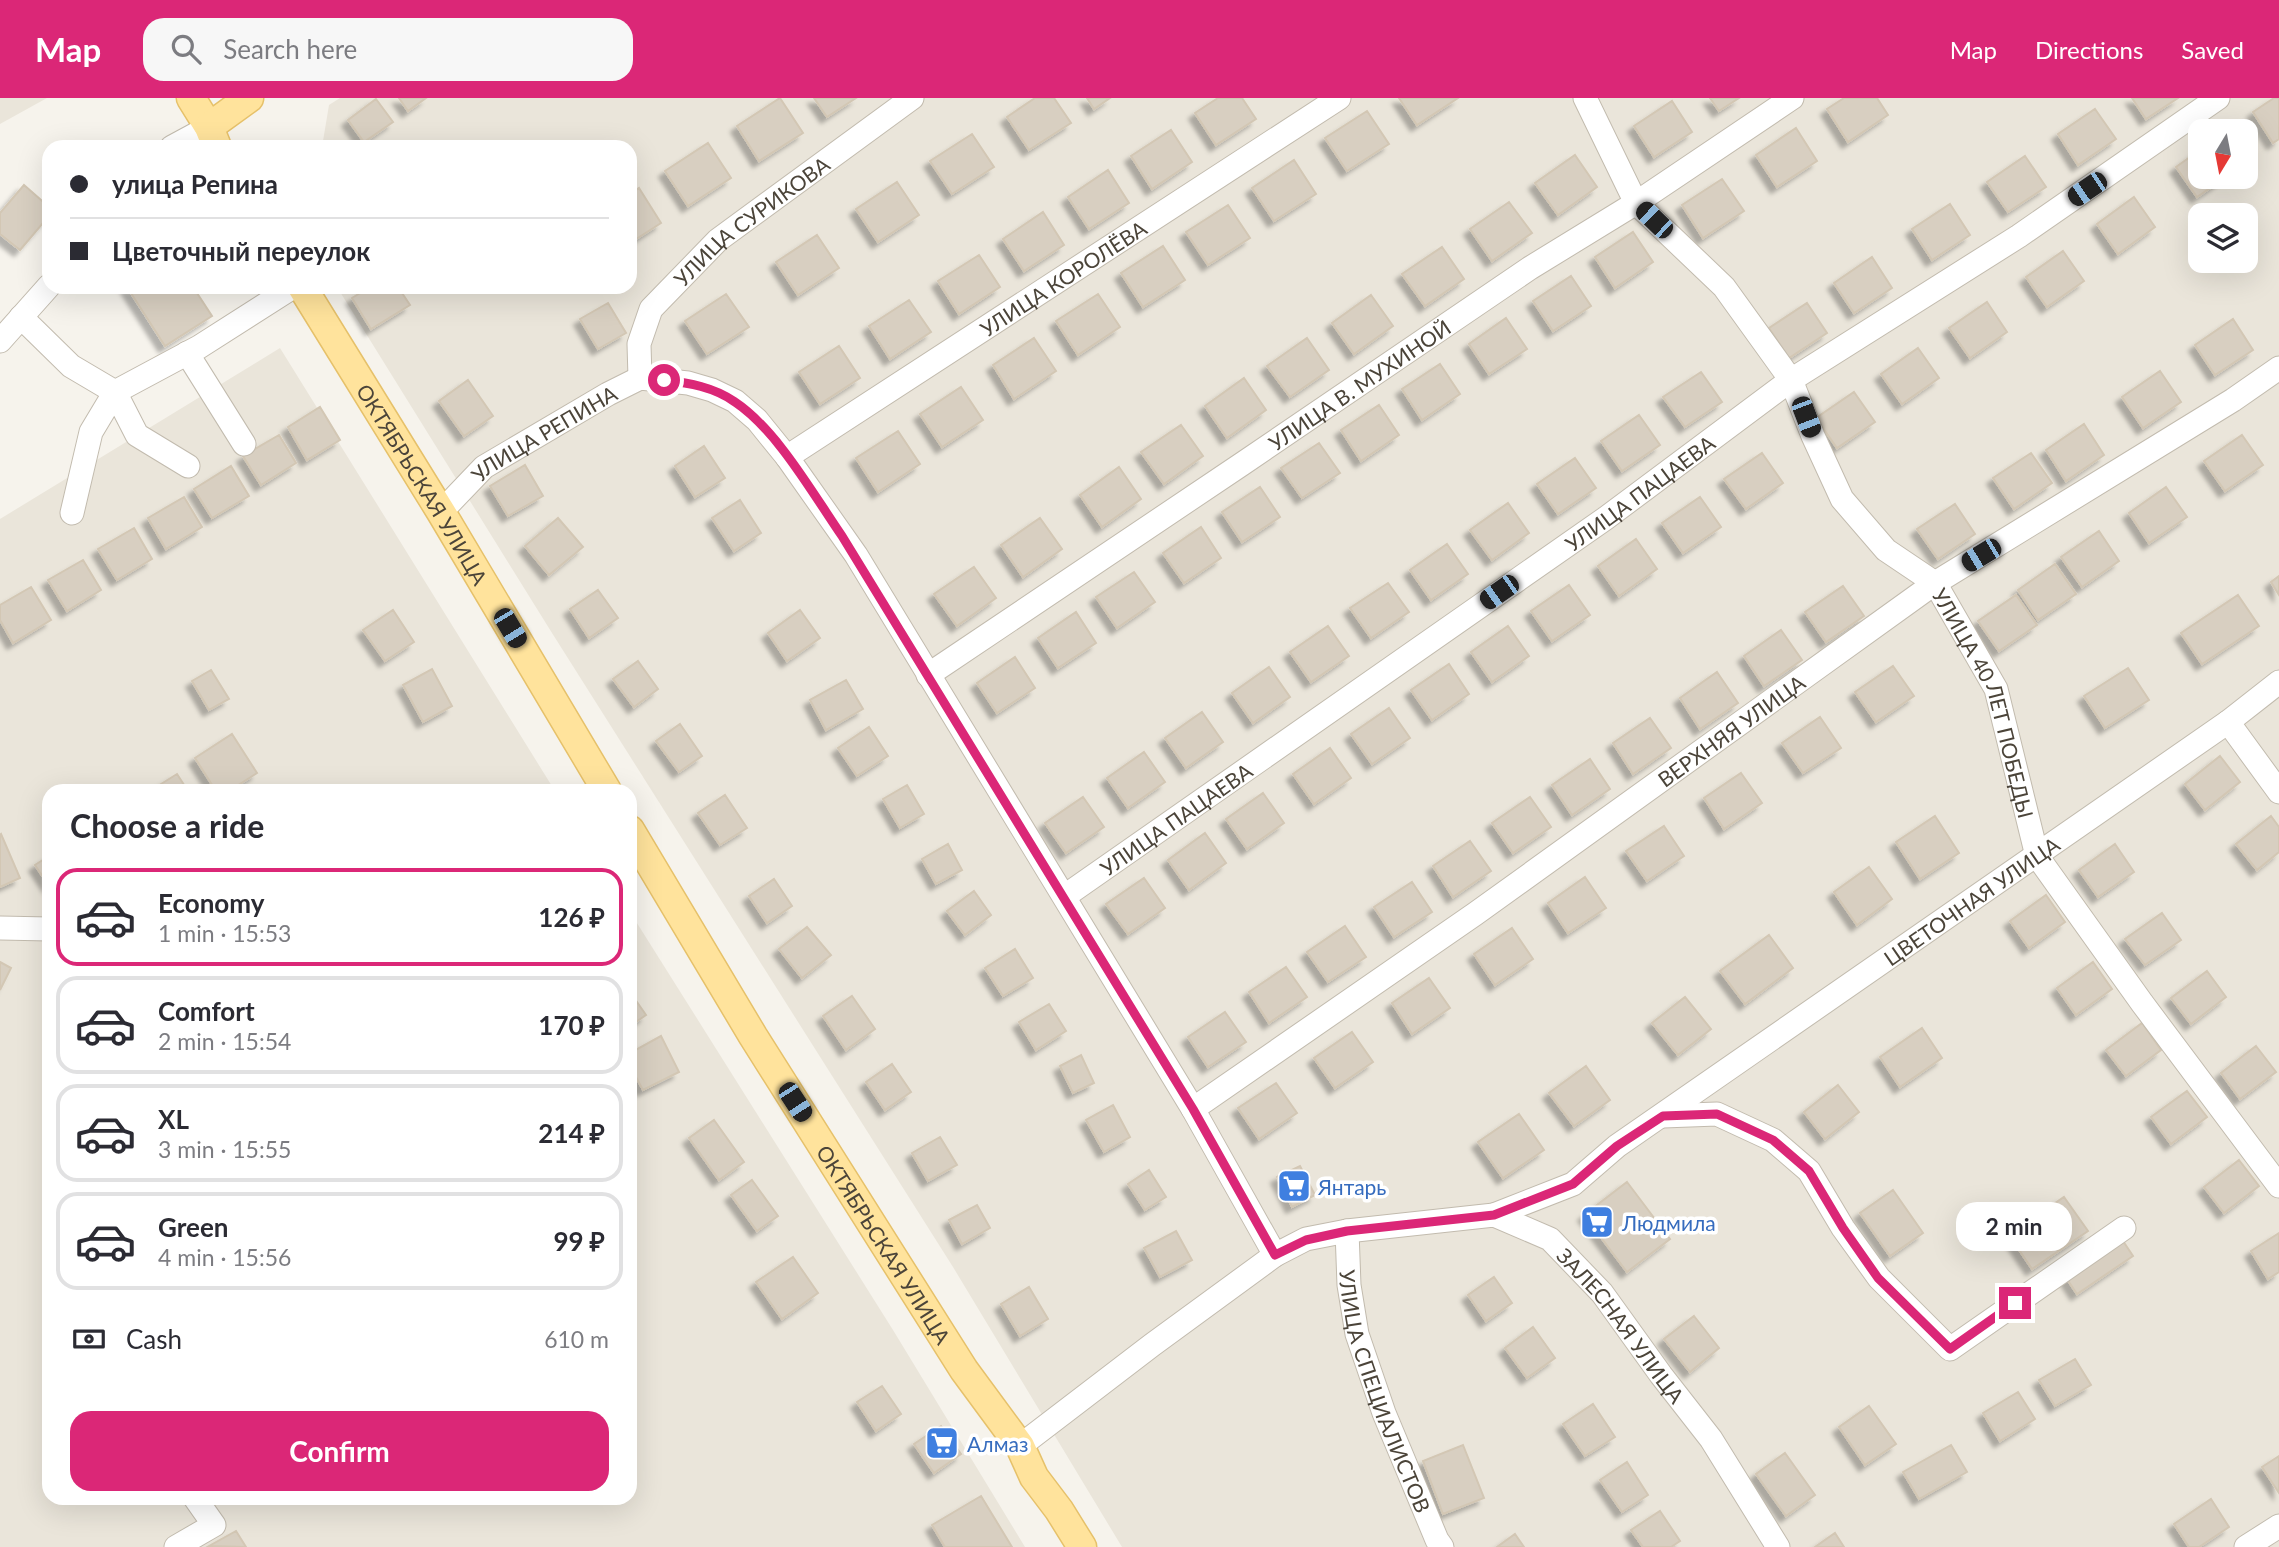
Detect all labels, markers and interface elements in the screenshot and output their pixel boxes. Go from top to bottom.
search box [143,18,633,81]
text: Map [35,29,101,69]
icon: search [167,30,205,68]
text: Search here [223,33,357,65]
text: Map [1950,35,1997,64]
text: Directions [2035,35,2143,64]
text: Saved [2181,35,2244,64]
north arrow [2188,119,2258,189]
map controls [2188,119,2258,273]
street label: УЛИЦА СУРИКОВА [668,150,834,291]
text: улица Репина [112,168,278,200]
car [2064,169,2111,209]
car [1632,198,1677,242]
button: layers [2188,203,2258,273]
street label: УЛИЦА КОРОЛЁВА [975,214,1151,341]
text: Цветочный переулок [112,235,370,267]
street label: УЛИЦА В. МУХИНОЙ [1263,314,1455,455]
route start [648,364,680,396]
street label: ОКТЯБРЬСКАЯ УЛИЦА [352,379,494,589]
street label: УЛИЦА РЕПИНА [465,379,621,486]
car [1789,394,1824,440]
street label: УЛИЦА ПАЦАЕВА [1560,429,1720,555]
car [1958,535,2005,575]
car [1476,571,1523,613]
street label: УЛИЦА 40 ЛЕТ ПОБЕДЫ [1928,583,2040,820]
car [491,605,530,651]
street label: ВЕРХНЯЯ УЛИЦА [1653,668,1810,791]
street label: УЛИЦА ПАЦАЕВА [1095,757,1257,880]
text: Choose a ride [70,806,264,845]
street label: ЦВЕТОЧНАЯ УЛИЦА [1879,830,2064,970]
icon: car [74,886,137,949]
text: Economy [158,887,264,919]
text: 126 ₽ [538,901,605,933]
text: 1 min · 15:53 [158,919,291,947]
icon: car [74,994,137,1057]
text: Comfort [158,995,255,1027]
text: 170 ₽ [538,1009,605,1041]
text: 2 min · 15:54 [158,1027,291,1055]
car [775,1079,816,1125]
icon: car [74,1102,137,1165]
text: XL [158,1103,189,1135]
text: 214 ₽ [538,1117,605,1149]
text: 3 min · 15:55 [158,1135,291,1163]
street label: ОКТЯБРЬСКАЯ УЛИЦА [812,1140,957,1349]
supermarket icon: Янтарь [1275,1167,1313,1205]
place label: Янтарь [1317,1174,1386,1199]
callout: 2 min [1957,1202,2073,1250]
supermarket icon: Людмила [1578,1203,1616,1241]
icon: car [74,1210,137,1273]
place label: Людмила [1621,1210,1716,1235]
text: Green [158,1211,228,1243]
text: 2 min [1985,1212,2043,1240]
text: 99 ₽ [553,1225,605,1257]
street label: ЗАЛЕСНАЯ УЛИЦА [1552,1242,1691,1408]
text: 4 min · 15:56 [158,1243,291,1271]
street label: УЛИЦА СПЕЦИАЛИСТОВ [1336,1269,1437,1516]
route end [1999,1287,2031,1319]
icon: cash [70,1320,108,1358]
text: Cash [126,1323,182,1355]
text: 610 m [544,1325,609,1353]
button: Confirm [70,1411,609,1491]
supermarket icon: Алмаз [923,1424,961,1462]
place label: Алмаз [967,1431,1028,1456]

